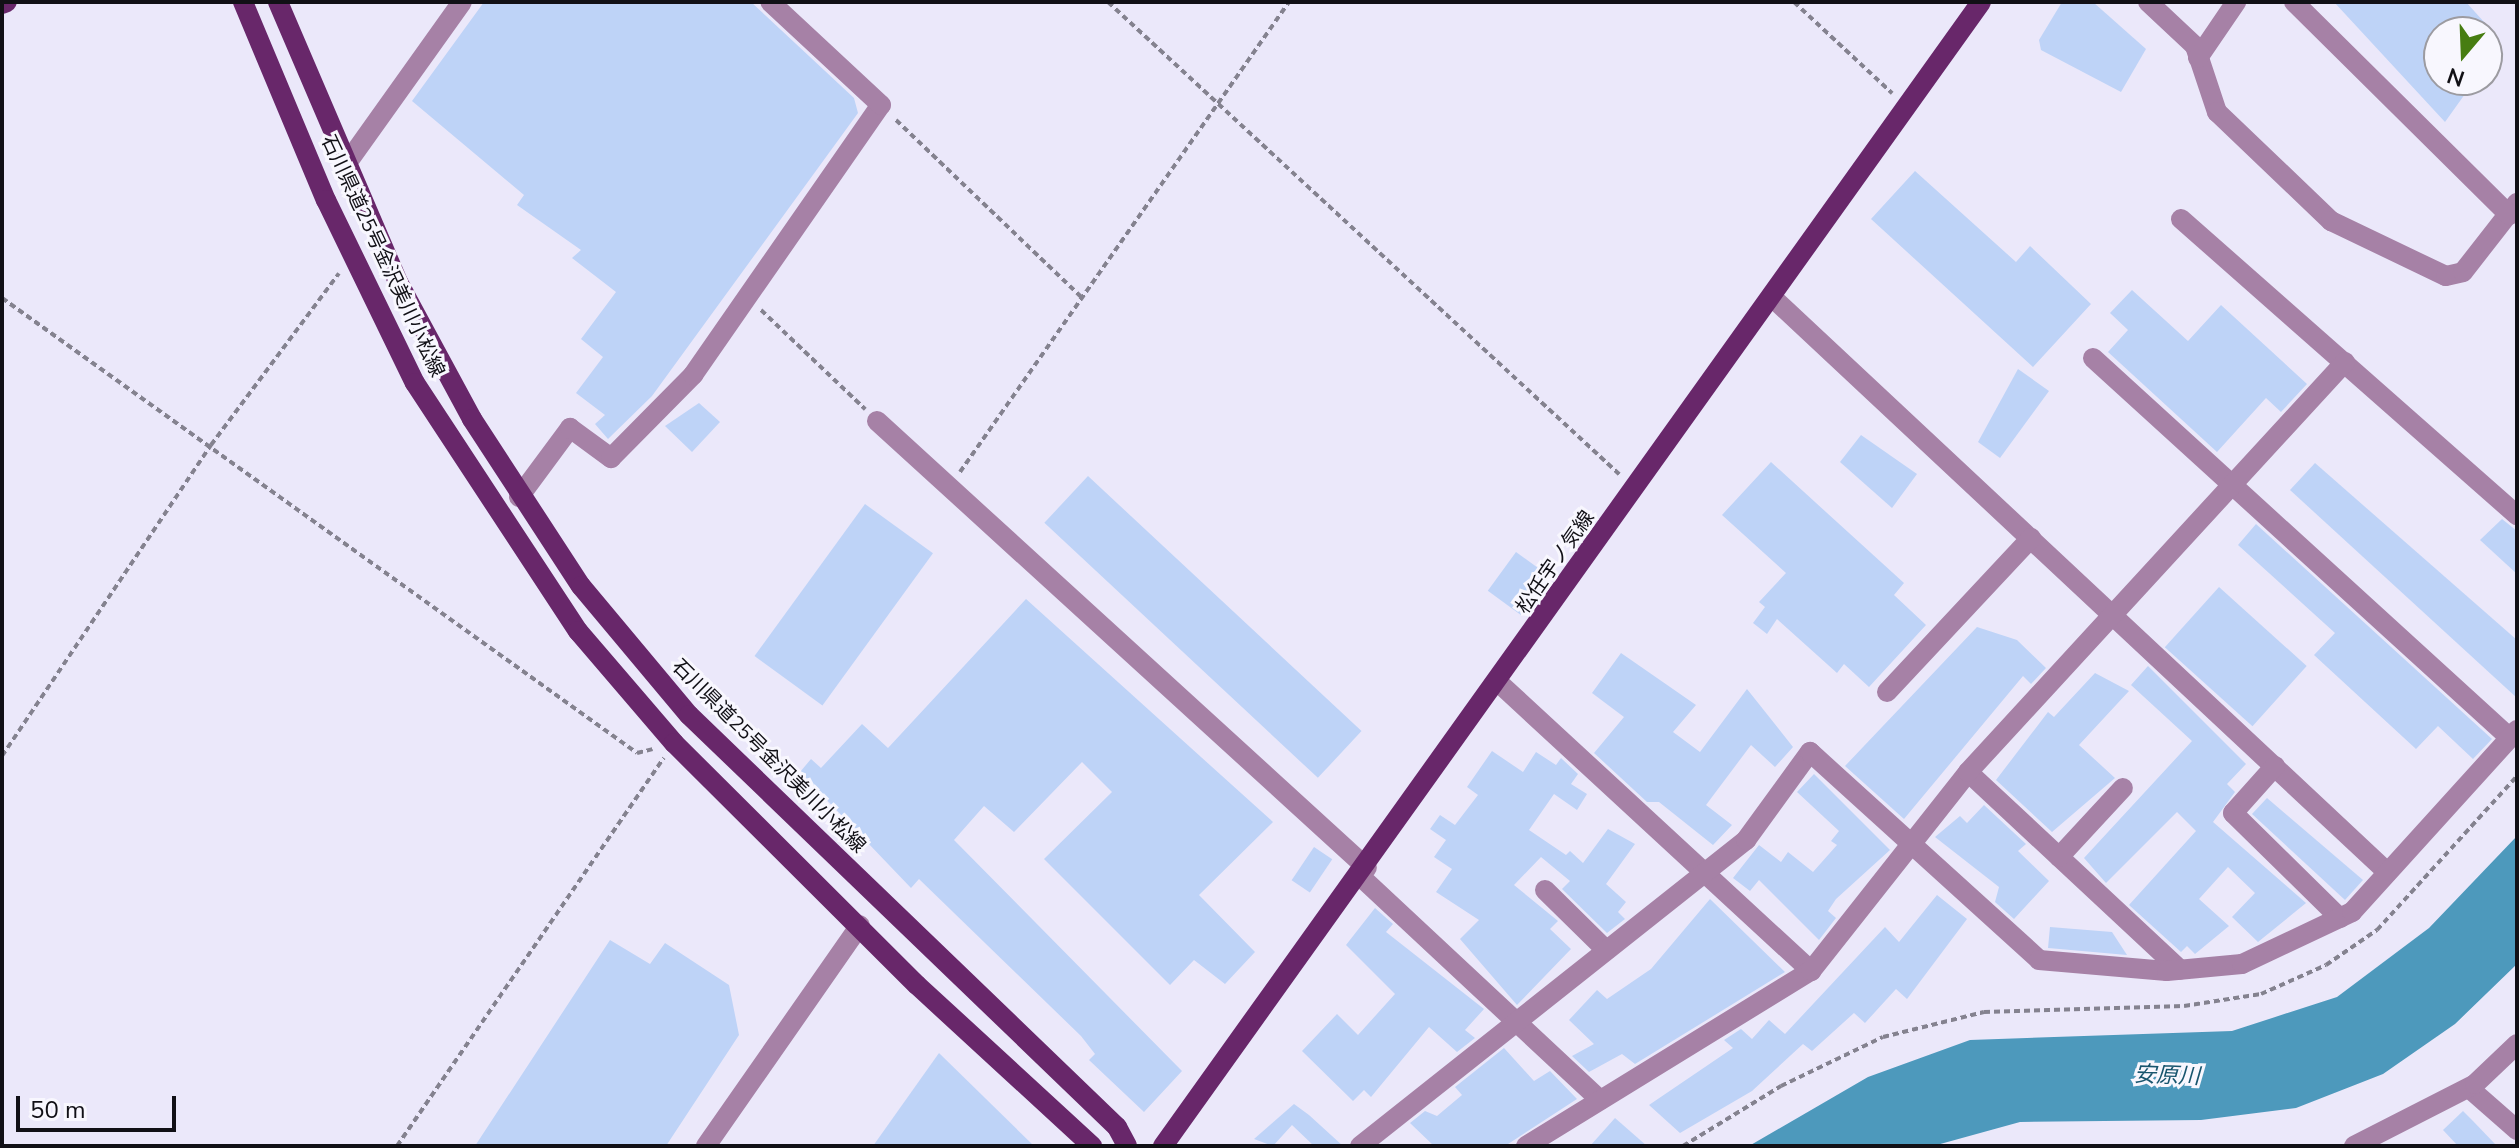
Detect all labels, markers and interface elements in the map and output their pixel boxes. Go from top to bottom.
north arrow [2423,16,2503,96]
text: N [2443,60,2469,94]
street label: 石川県道25号金沢美川小松線 [316,131,450,381]
street label: 松任宇ノ気線 [1511,506,1599,618]
street label: 石川県道25号金沢美川小松線 [667,654,871,858]
water label: 安原川 [2134,1062,2200,1090]
scale bar [20,1080,180,1130]
text: 50 m [30,1094,86,1126]

